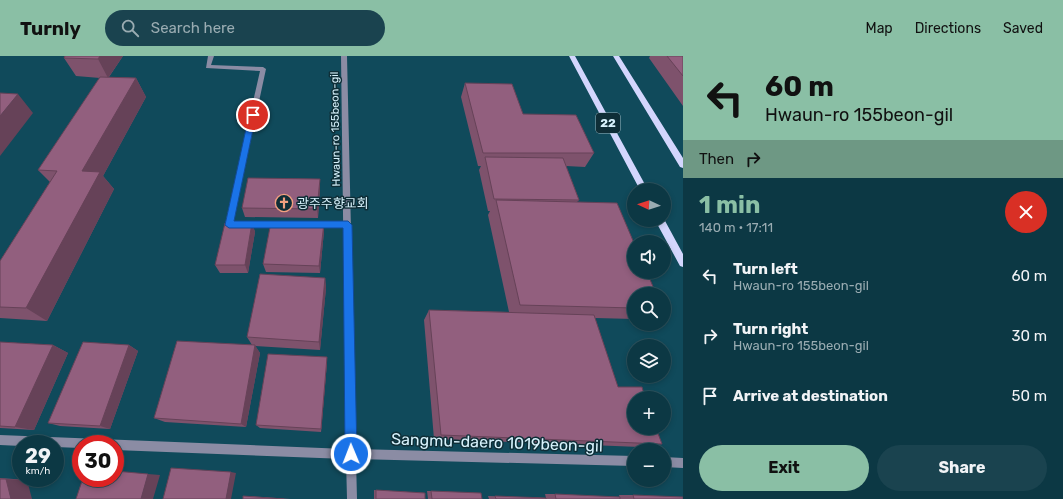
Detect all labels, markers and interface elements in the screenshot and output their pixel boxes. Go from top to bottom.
search box [105,10,385,46]
text: Turnly [20,17,81,40]
icon: search [119,17,141,39]
text: Search here [151,19,235,37]
text: Map [866,20,893,37]
text: Directions [915,20,981,37]
text: Saved [1003,20,1043,37]
text: 60 m [765,70,834,103]
street label: Hwaun-ro 155beon-gil [328,71,343,187]
icon: left [699,72,751,124]
pin [236,98,270,132]
icon: arrive [242,104,264,126]
text: Hwaun-ro 155beon-gil [765,104,953,126]
road number: 22 [596,113,620,133]
icon: right [742,148,764,170]
text: Then [699,150,734,168]
north arrow [627,183,671,227]
map controls [627,183,671,487]
text: 1 min [699,191,760,219]
button: close [1005,191,1047,233]
church icon: 광주주향교회 [274,193,294,213]
place label: 광주주향교회 [297,196,369,211]
text: 140 m · 17:11 [699,220,773,235]
button: sound [627,235,671,279]
text: Turn left [733,260,798,278]
icon: left [699,265,721,287]
text: 60 m [1011,267,1047,285]
text: Hwaun-ro 155beon-gil [733,278,869,293]
button: search [627,287,671,331]
text: Turn right [733,320,808,338]
icon: right [699,325,721,347]
text: 30 m [1011,327,1047,345]
text: Hwaun-ro 155beon-gil [733,338,869,353]
button: layers [627,339,671,383]
icon: arrive [699,385,721,407]
text: Arrive at destination [733,387,888,405]
text: 50 m [1012,387,1047,405]
button: + [627,391,671,435]
street label: Sangmu-daero 1019beon-gil [391,429,603,456]
position arrow [330,433,372,475]
speed limit sign: 30 [72,435,124,487]
button: − [627,443,671,487]
text: 29 [25,444,51,468]
button: Exit [699,445,869,491]
button: Share [877,445,1047,491]
text: km/h [26,465,50,477]

